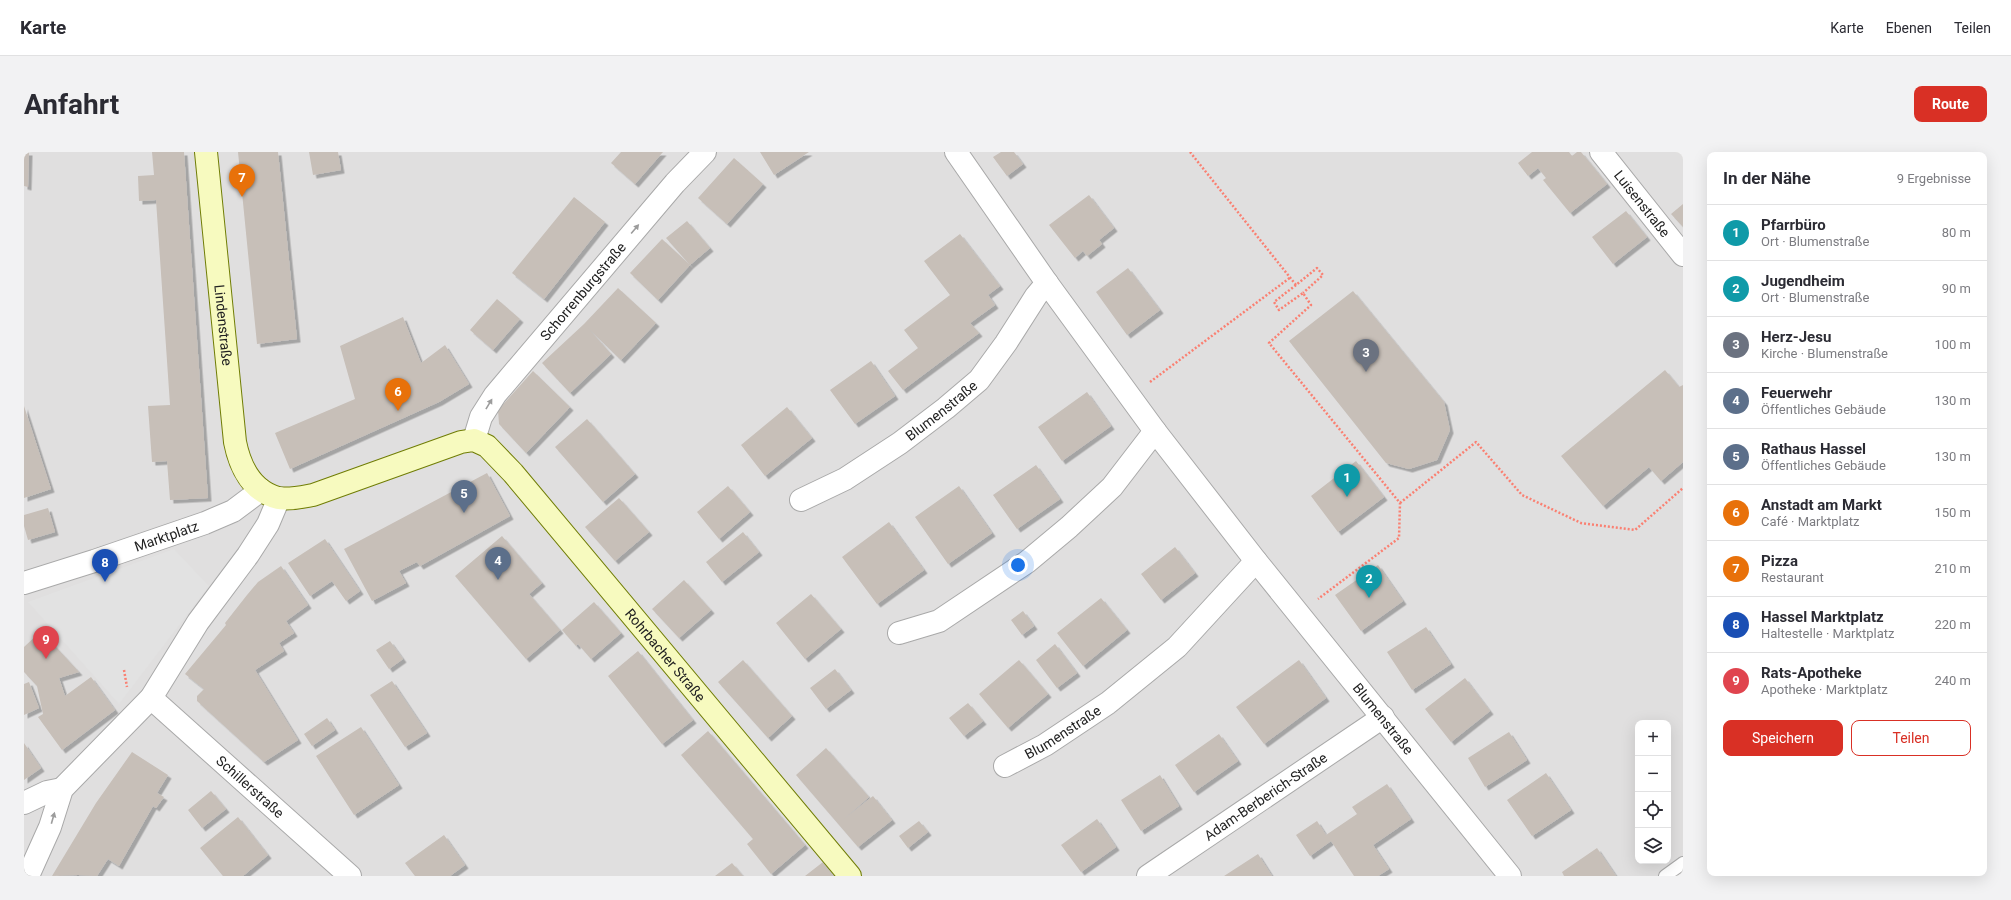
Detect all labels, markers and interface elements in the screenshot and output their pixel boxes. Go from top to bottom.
text: Karte [20,16,66,39]
text: Karte [1830,20,1864,36]
text: Ebenen [1886,20,1932,36]
text: Teilen [1954,20,1991,36]
button: Route [1914,86,1987,122]
text: Anfahrt [24,88,119,121]
pin: 7 [229,164,255,197]
street label: Luisenstraße [1611,167,1673,240]
text: In der Nähe [1723,168,1811,188]
text: 9 Ergebnisse [1897,171,1971,186]
text: Pfarrbüro [1761,216,1826,234]
one-way arrow [631,224,640,235]
text: 1 [1732,225,1740,240]
text: 80 m [1942,225,1971,240]
text: Ort · Blumenstraße [1761,234,1869,249]
street label: Schorrenburgstraße [537,239,629,344]
text: Jugendheim [1761,272,1845,290]
text: 2 [1732,281,1740,296]
text: 90 m [1942,281,1971,296]
street label: Lindenstraße [211,284,235,366]
text: Ort · Blumenstraße [1761,290,1869,305]
text: Herz-Jesu [1761,328,1831,346]
text: 3 [1732,337,1740,352]
text: 100 m [1934,337,1971,352]
pin: 3 [1353,339,1379,372]
text: Kirche · Blumenstraße [1761,346,1888,361]
street label: Blumenstraße [902,377,980,444]
pin: 6 [385,378,411,411]
text: Feuerwehr [1761,384,1832,402]
text: 4 [1732,393,1740,408]
text: 130 m [1934,393,1971,408]
one-way arrow [486,398,493,410]
text: Öffentliches Gebäude [1761,402,1886,417]
text: Rathaus Hassel [1761,440,1866,458]
text: 5 [1732,449,1740,464]
text: 130 m [1934,449,1971,464]
text: Öffentliches Gebäude [1761,458,1886,473]
pin: 1 [1334,464,1360,497]
pin: 5 [451,480,477,513]
text: Anstadt am Markt [1761,496,1882,514]
text: 6 [1732,505,1740,520]
text: 150 m [1934,505,1971,520]
text: Café · Marktplatz [1761,514,1860,529]
street label: Marktplatz [132,518,201,555]
pin: 4 [485,547,511,580]
pin: 8 [92,549,118,582]
text: Pizza [1761,552,1798,570]
your location [1008,555,1028,575]
text: 7 [1732,561,1740,576]
text: 210 m [1934,561,1971,576]
pin: 2 [1356,565,1382,598]
text: Restaurant [1761,570,1824,585]
street label: Rohrbacher Straße [622,606,709,705]
text: Hassel Marktplatz [1761,608,1884,626]
text: 8 [1732,617,1740,632]
text: 220 m [1934,617,1971,632]
pin: 9 [33,626,59,659]
text: Haltestelle · Marktplatz [1761,626,1894,641]
text: Rats-Apotheke [1761,664,1862,682]
text: 9 [1732,673,1740,688]
text: 240 m [1934,673,1971,688]
street label: Blumenstraße [1350,680,1417,758]
text: Apotheke · Marktplatz [1761,682,1888,697]
street label: Blumenstraße [1022,702,1104,762]
map controls [1635,720,1671,864]
button: + [1635,720,1671,756]
button: Speichern [1723,720,1843,756]
button: Teilen [1851,720,1971,756]
street label: Adam-Berberich-Straße [1201,749,1330,844]
street label: Schillerstraße [213,752,287,821]
button: − [1635,756,1671,792]
button: locate [1635,792,1671,828]
one-way arrow [50,812,56,824]
button: layers [1635,828,1671,864]

